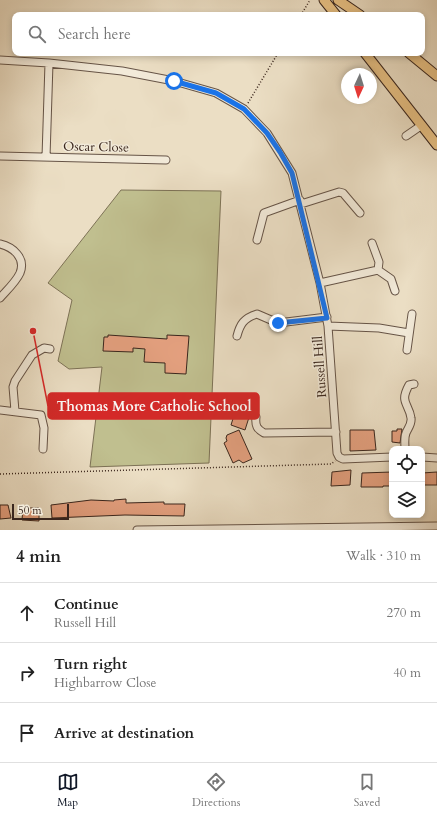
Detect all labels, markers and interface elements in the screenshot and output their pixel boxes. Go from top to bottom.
search box [12,12,425,56]
icon: search [26,23,48,45]
text: Search here [58,24,131,44]
north arrow [341,68,377,104]
route start [165,72,183,90]
street label: Oscar Close [63,137,129,157]
route end [269,314,287,332]
street label: Russell Hill [309,335,331,398]
callout: Thomas More Catholic School [48,393,259,419]
text: Thomas More Catholic School [56,397,252,416]
map controls [389,446,425,518]
button: locate [389,446,425,482]
button: layers [389,482,425,518]
scale bar [12,502,69,521]
text: 50 m [18,503,42,518]
text: 4 min [16,545,61,568]
text: Walk · 310 m [346,547,421,565]
text: Continue [54,594,119,614]
icon: ahead [16,602,38,624]
text: 270 m [387,604,421,622]
text: Russell Hill [54,614,116,632]
text: Turn right [54,654,127,674]
icon: right [16,662,38,684]
text: 40 m [393,664,421,682]
text: Highbarrow Close [54,674,157,692]
icon: arrive [16,722,38,744]
text: Arrive at destination [54,723,194,743]
tab: Map [57,771,79,810]
tab: Directions [192,771,240,810]
tab: Saved [354,771,380,810]

